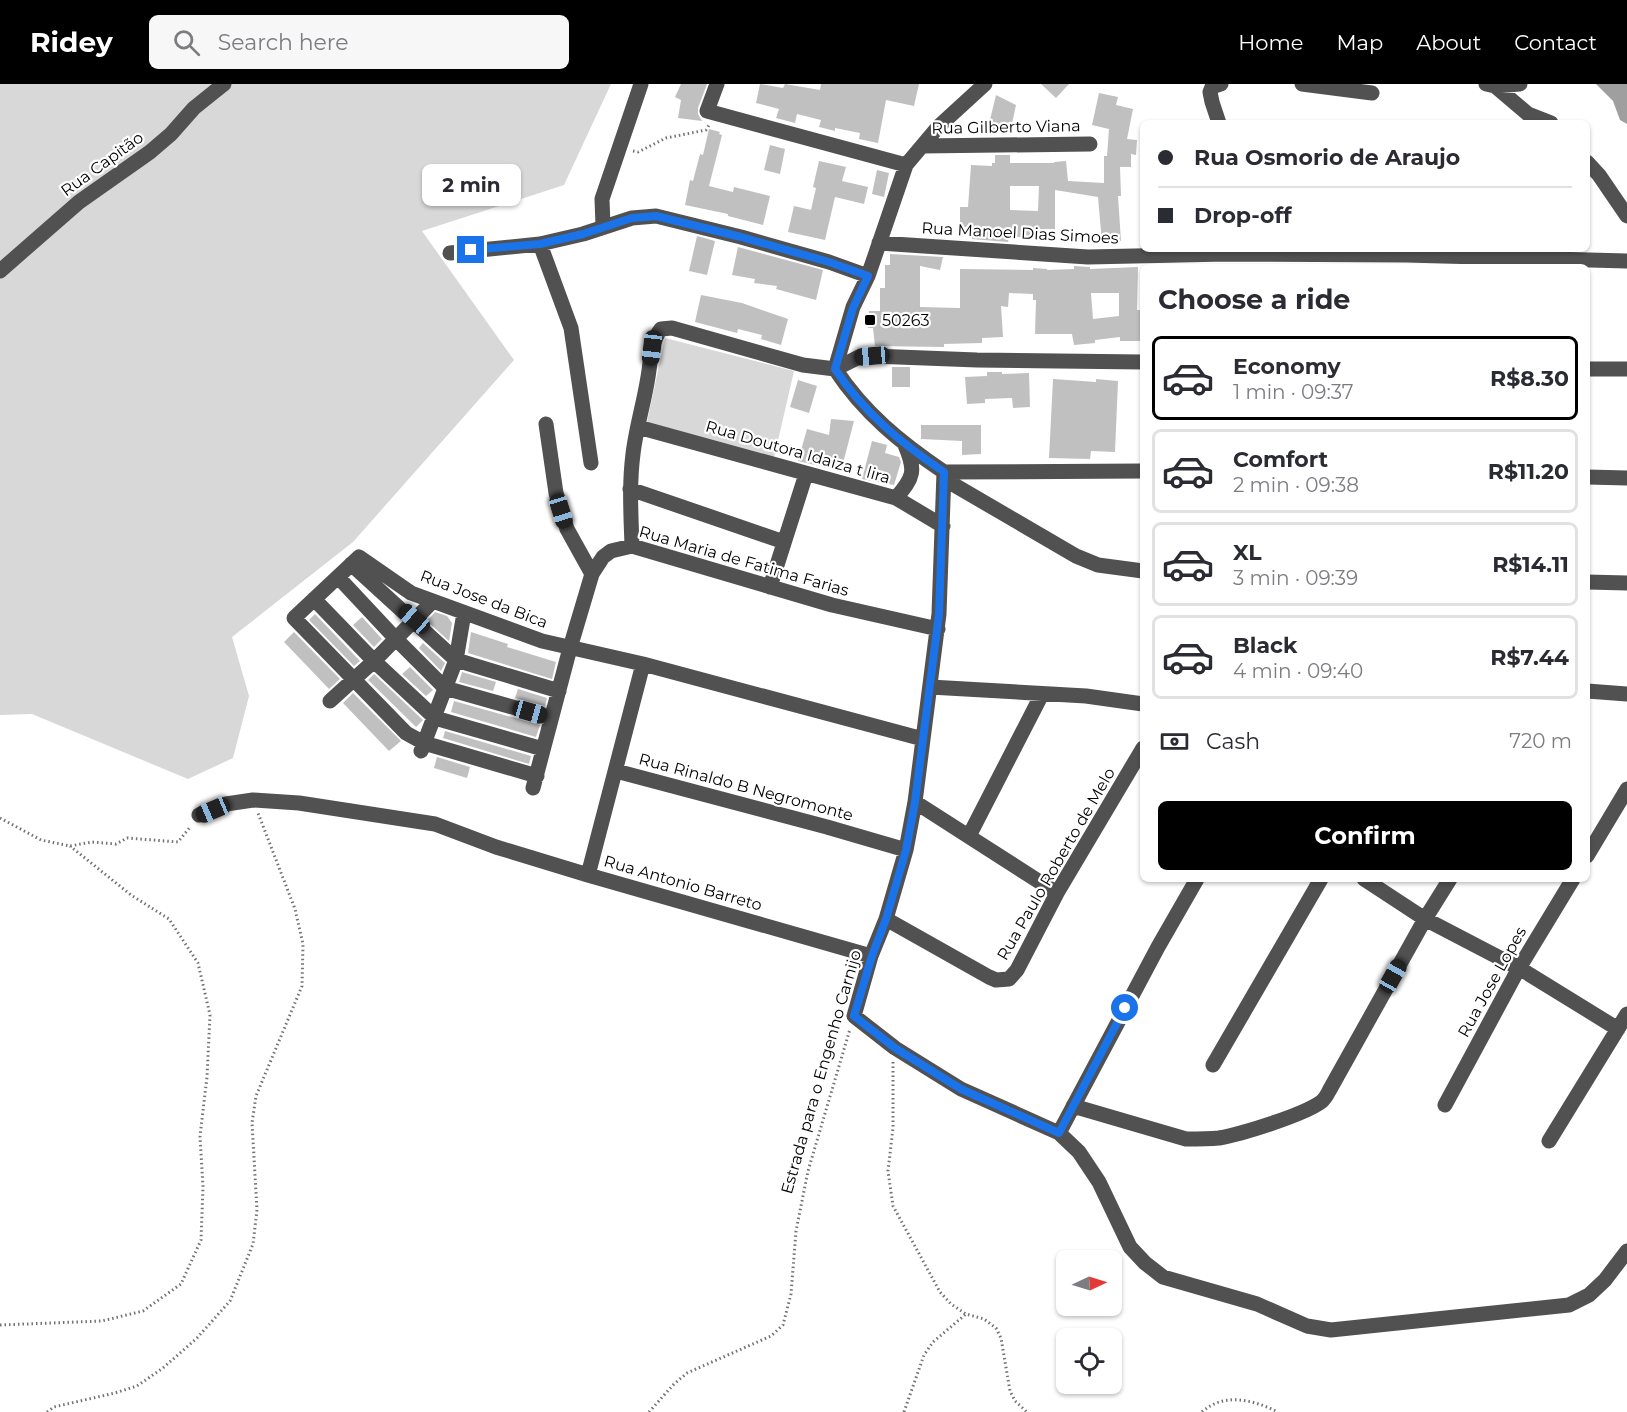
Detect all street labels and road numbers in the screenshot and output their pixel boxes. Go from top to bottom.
street label: Rua Gilberto Viana [931,116,1081,138]
street label: Rua Capitão [57,128,147,200]
street label: Rua Manoel Dias Simoes [921,218,1119,248]
street label: Rua Doutora Idaiza t lira [703,417,893,487]
street label: Rua Maria de Fatima Farias [637,522,851,600]
street label: Rua Jose da Bica [418,566,550,632]
street label: Rua Rinaldo B Negromonte [637,749,855,825]
street label: Rua Paulo Roberto de Melo [993,764,1119,964]
street label: Rua Antonio Barreto [602,851,764,915]
street label: Rua Jose Lopes [1454,923,1530,1041]
street label: Estrada para o Engenho Carnijo [777,948,865,1196]

